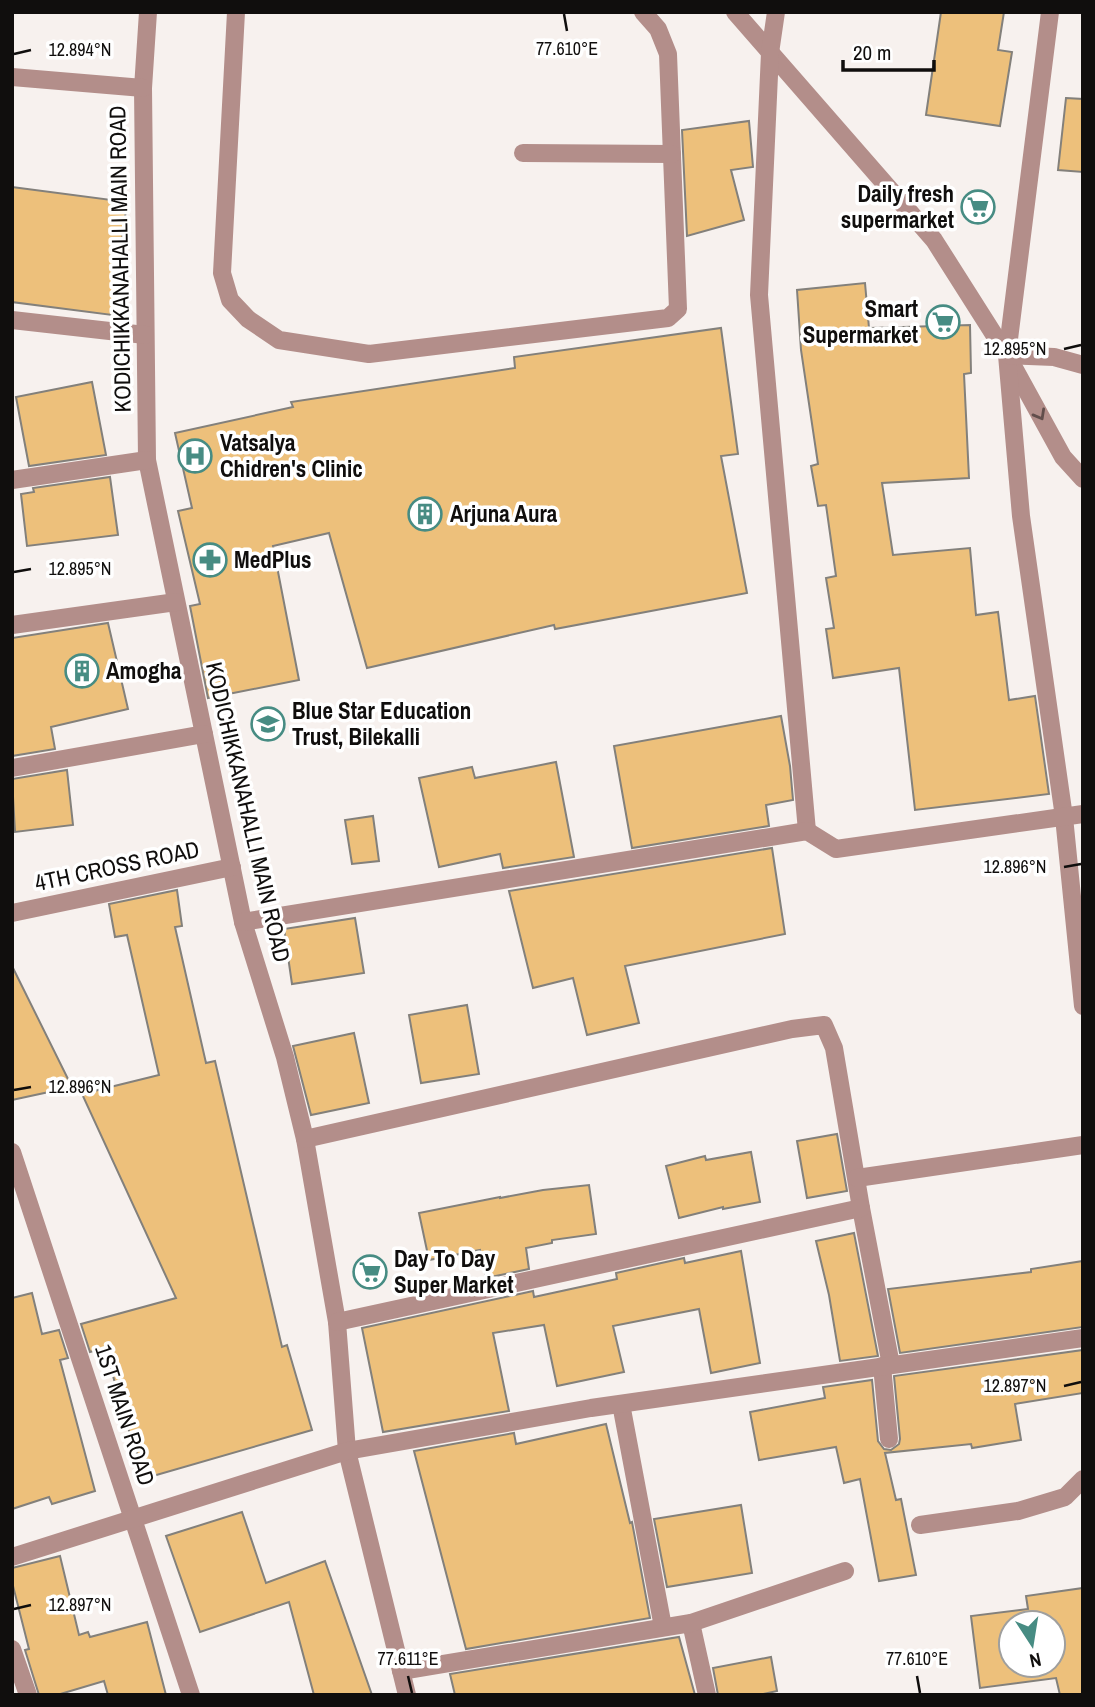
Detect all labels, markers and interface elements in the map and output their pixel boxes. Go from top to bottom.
scale bar [843,28,934,72]
text: 77.610°E [536,36,598,61]
text: 12.894°N [49,37,112,62]
text: 20 m [853,38,891,67]
street label: KODICHIKKANAHALLI MAIN ROAD [101,105,138,413]
place label: Daily fresh supermarket [841,178,954,235]
supermarket icon: Daily fresh supermarket [959,188,997,226]
place label: Smart Supermarket [803,293,918,350]
supermarket icon: Smart Supermarket [924,303,962,341]
text: 12.895°N [984,336,1047,361]
one-way arrow [1032,407,1045,420]
place label: Vatsalya Chidren's Clinic [220,427,363,484]
hospital icon: Vatsalya Chidren's Clinic [176,437,214,475]
building icon: Arjuna Aura [406,495,444,533]
place label: Arjuna Aura [450,498,558,529]
pharmacy icon: MedPlus [191,541,229,579]
place label: MedPlus [234,544,312,575]
text: 12.895°N [49,556,112,581]
building icon: Amogha [63,652,101,690]
place label: Amogha [106,655,182,686]
street label: KODICHIKKANAHALLI MAIN ROAD [199,659,298,965]
place label: Blue Star Education Trust, Bilekalli [292,695,471,752]
school or university icon: Blue Star Education Trust, Bilekalli [249,705,287,743]
street label: 4TH CROSS ROAD [32,833,202,898]
text: 12.896°N [984,854,1047,879]
text: 12.896°N [49,1074,112,1099]
place label: Day To Day Super Market [394,1243,514,1300]
supermarket icon: Day To Day Super Market [351,1253,389,1291]
street label: 1ST MAIN ROAD [88,1340,163,1489]
text: 12.897°N [984,1373,1047,1398]
text: 12.897°N [49,1592,112,1617]
north arrow [997,1609,1067,1679]
text: 77.611°E [377,1646,439,1671]
text: 77.610°E [886,1646,948,1671]
text: N [1027,1647,1044,1675]

